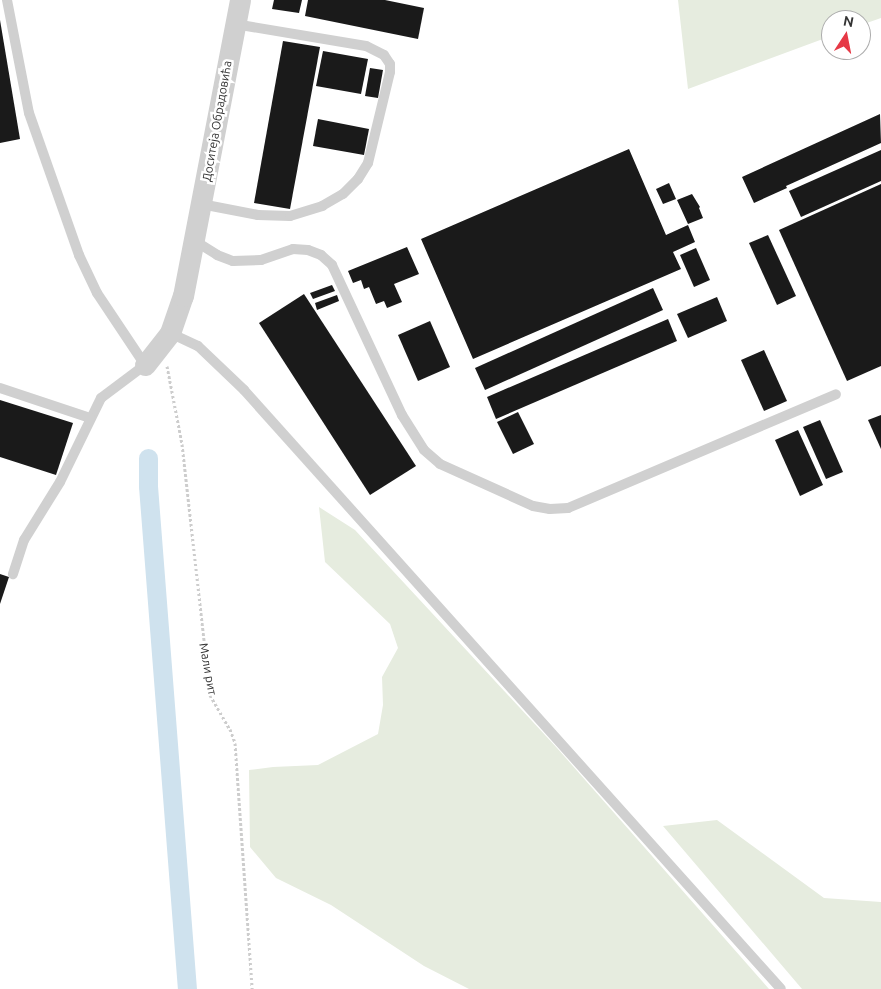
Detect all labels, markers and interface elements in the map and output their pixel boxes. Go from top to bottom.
north arrow [821,10,871,60]
text: N [842,12,855,30]
street label: Доситеја Обрадовића [199,60,235,182]
street label: Мали рит [196,642,220,696]

